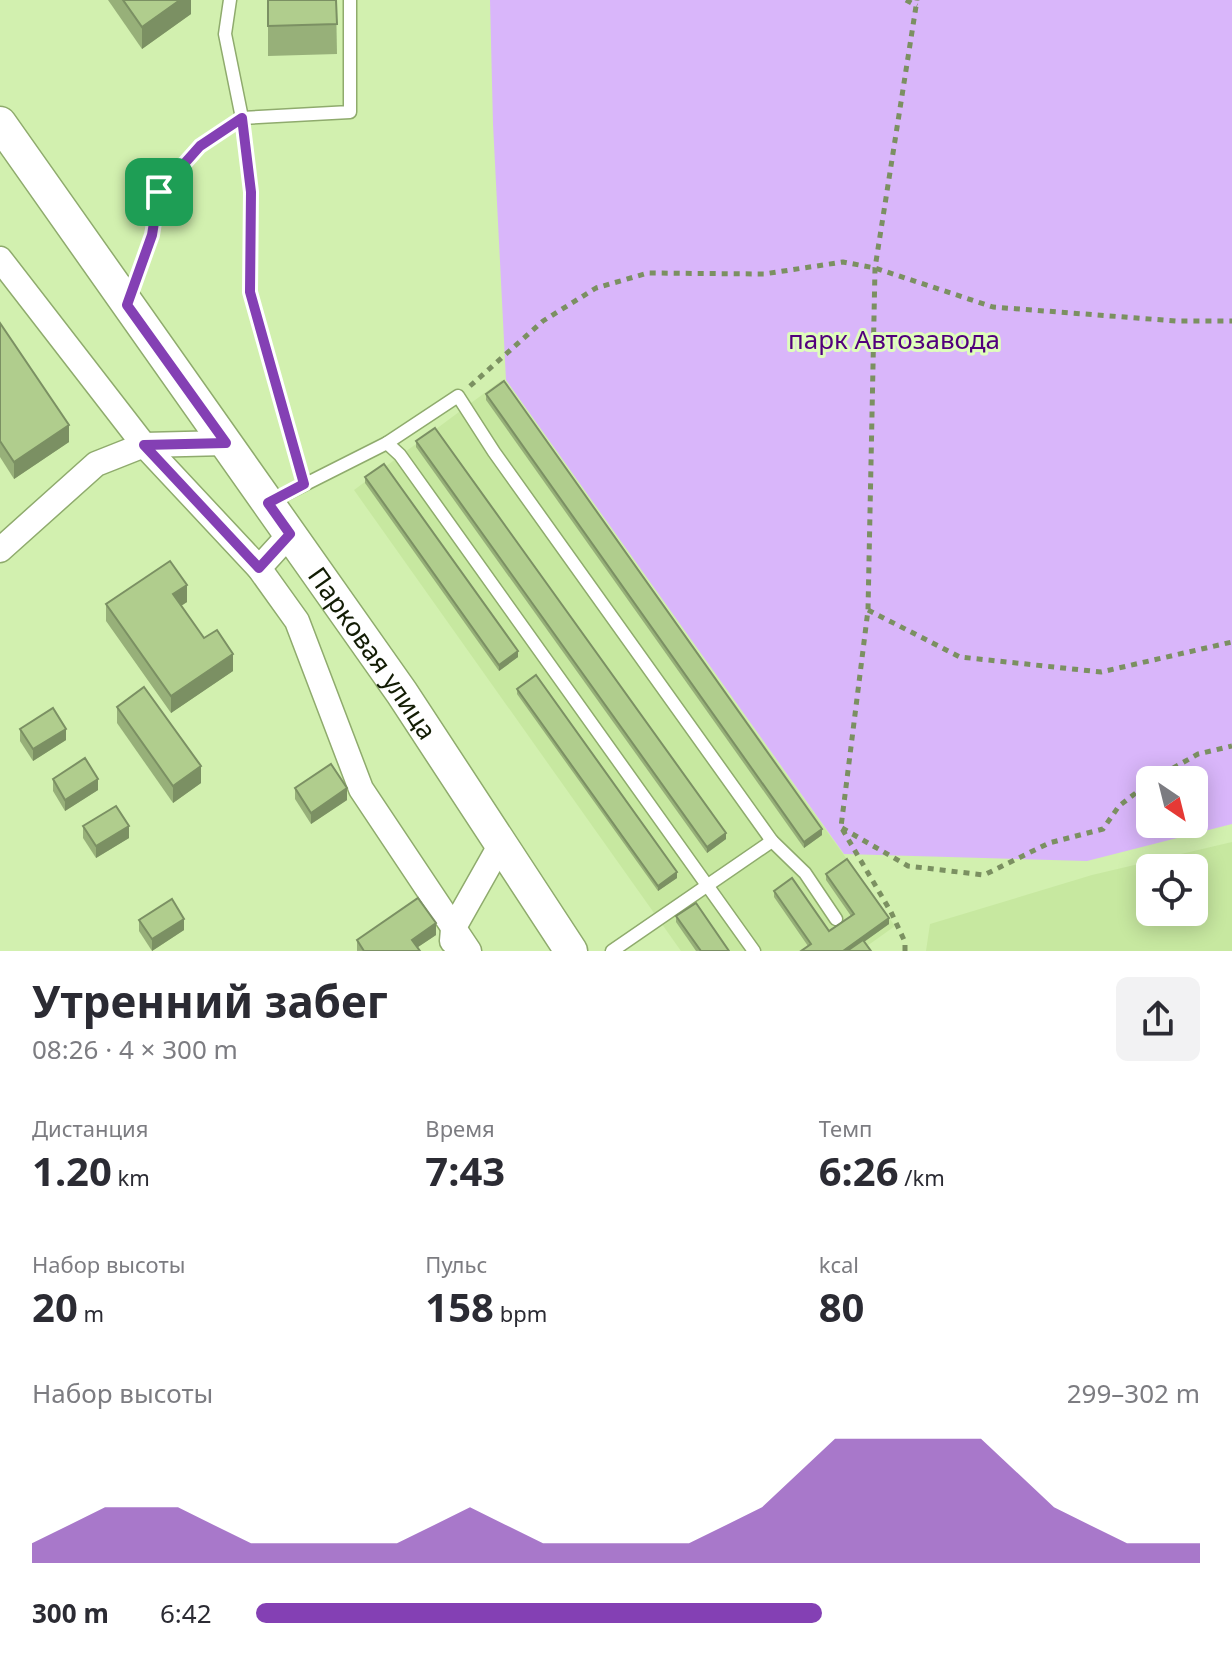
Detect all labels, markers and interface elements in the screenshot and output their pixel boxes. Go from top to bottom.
pin [125,158,193,226]
icon: arrive [137,170,181,214]
park label: парк Автозавода [788,321,1000,357]
street label: Парковая улица [300,559,445,746]
north arrow [1136,766,1208,838]
map controls [1136,766,1208,926]
button: locate [1136,854,1208,926]
text: Утренний забег [32,971,388,1031]
button: share [1116,977,1200,1061]
text: 08:26 · 4 × 300 m [32,1031,238,1067]
text: Дистанция [32,1113,148,1143]
text: Время [425,1113,495,1143]
text: Темп [819,1113,872,1143]
text: 1.20 [32,1143,112,1198]
text: 7:43 [425,1143,505,1198]
text: 6:26 [819,1143,899,1198]
text: km [112,1162,150,1192]
text: /km [899,1162,945,1192]
text: Набор высоты [32,1249,185,1279]
text: Пульс [425,1249,487,1279]
text: kcal [819,1249,859,1279]
text: 20 [32,1279,78,1334]
text: 158 [425,1279,494,1334]
text: 80 [819,1279,864,1334]
text: m [78,1298,104,1328]
text: bpm [494,1298,547,1328]
text: Набор высоты [32,1375,213,1411]
text: 299–302 m [1067,1375,1200,1411]
text: 300 m [32,1595,109,1631]
text: 6:42 [160,1595,212,1631]

